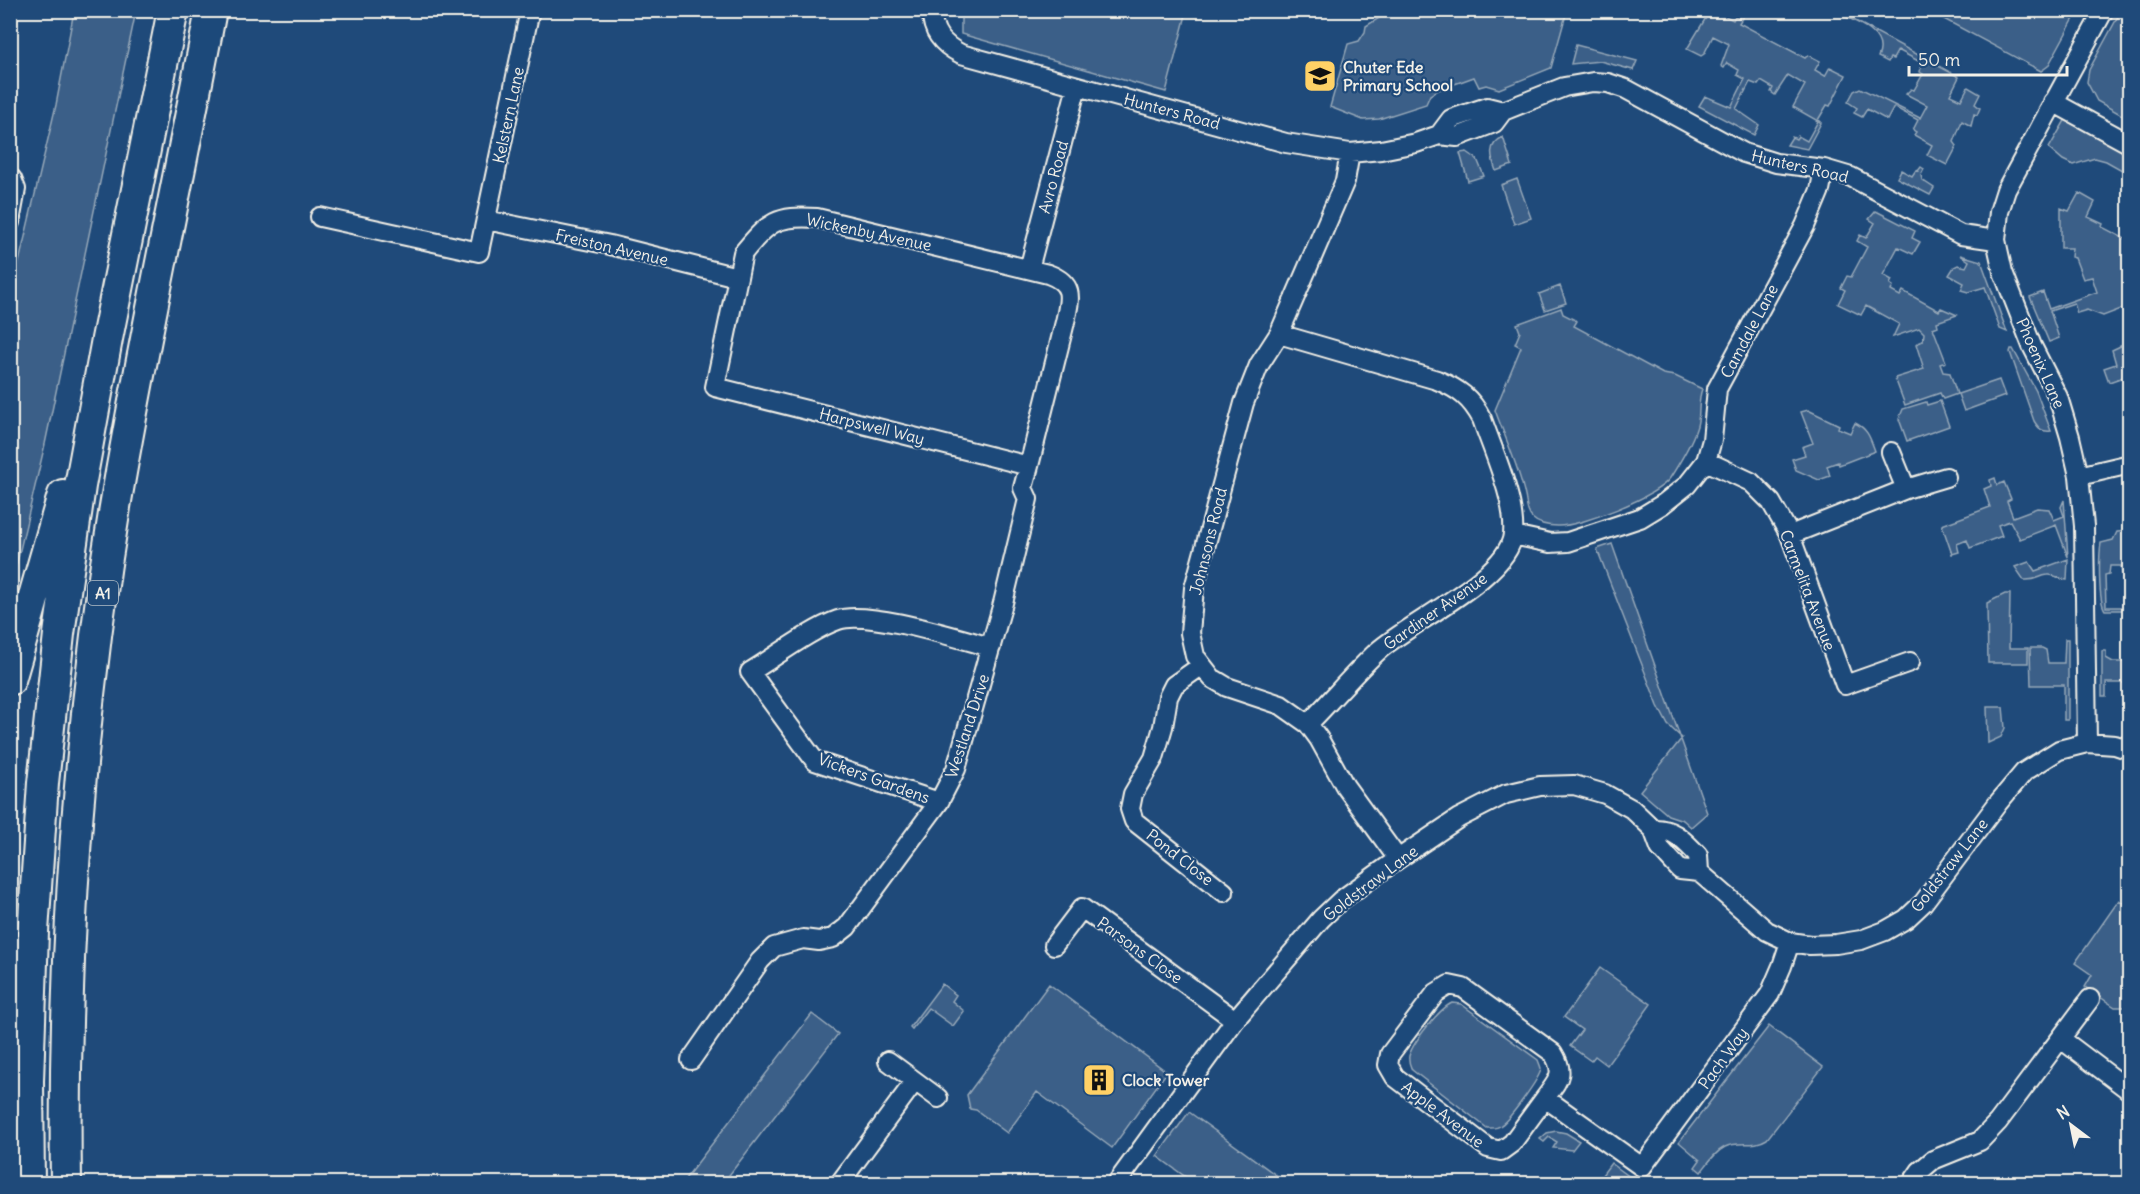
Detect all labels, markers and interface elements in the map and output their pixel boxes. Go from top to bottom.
scale bar [1909,39,2066,77]
text: 50 m [1918,48,1960,71]
place label: Chuter Ede Primary School [1343,57,1453,96]
school or university icon: Chuter Ede Primary School [1302,58,1338,94]
street label: Kelstern Lane [488,65,528,165]
street label: Hunters Road [1122,89,1222,133]
street label: Avro Road [1034,138,1072,216]
street label: Hunters Road [1750,145,1850,187]
street label: Wickenby Avenue [805,209,933,255]
street label: Freiston Avenue [554,224,670,270]
street label: Camdale Lane [1716,281,1782,381]
street label: Phoenix Lane [2012,315,2070,411]
street label: Harpswell Way [817,403,927,449]
street label: Johnsons Road [1185,485,1231,597]
street label: Carmelita Avenue [1776,527,1840,653]
street label: Gardiner Avenue [1379,568,1491,654]
road number: A1 [88,581,118,605]
street label: Westland Drive [941,671,993,781]
street label: Vickers Gardens [815,749,933,807]
street label: Goldstraw Lane [1906,814,1992,916]
street label: Pond Close [1142,825,1218,889]
street label: Goldstraw Lane [1319,841,1421,925]
street label: Parsons Close [1093,912,1187,988]
street label: Pach Way [1694,1023,1752,1093]
building icon: Clock Tower [1081,1062,1117,1098]
place label: Clock Tower [1122,1070,1210,1090]
street label: Apple Avenue [1398,1076,1488,1152]
north arrow [2041,1095,2101,1155]
text: N [2053,1101,2073,1124]

